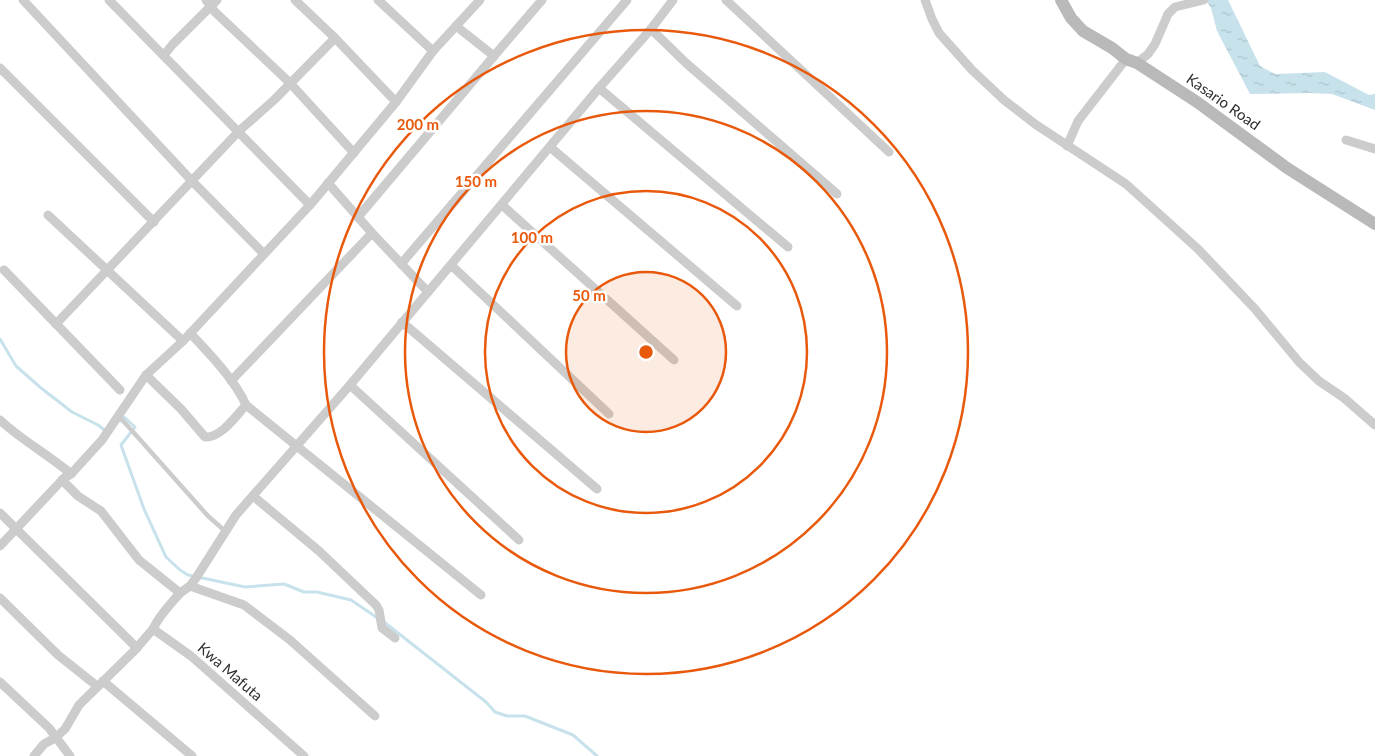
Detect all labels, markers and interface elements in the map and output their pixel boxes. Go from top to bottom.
street label: Kasario Road [1183,69,1264,133]
text: 200 m [397,115,439,133]
text: 150 m [455,172,497,190]
text: 100 m [511,228,553,246]
text: 50 m [572,286,606,304]
centre of rings [637,343,655,361]
street label: Kwa Mafuta [195,638,267,704]

